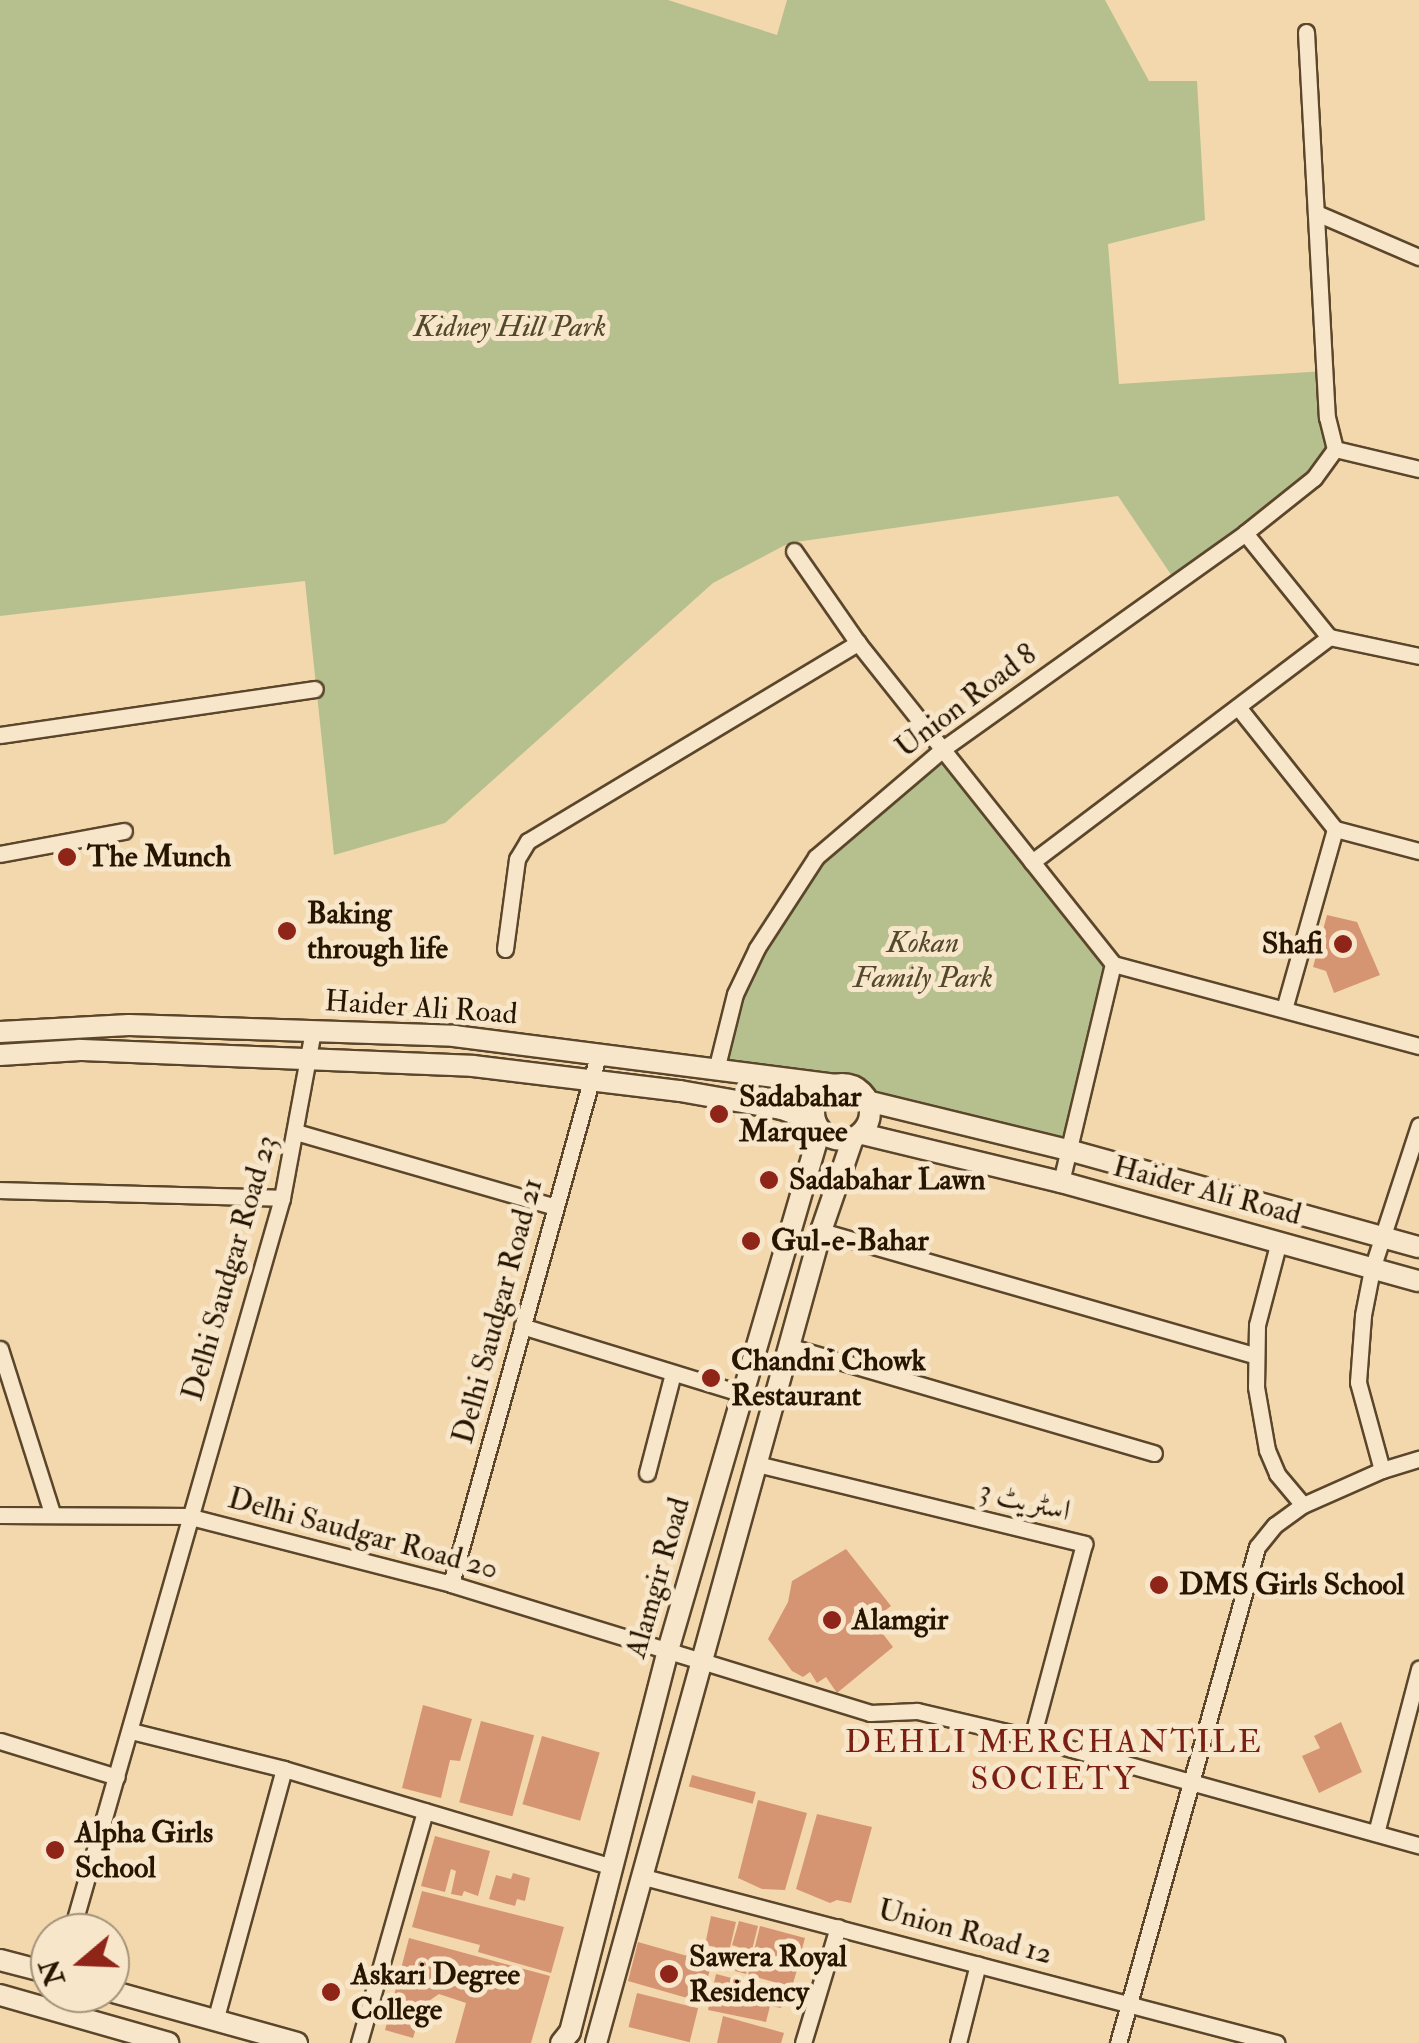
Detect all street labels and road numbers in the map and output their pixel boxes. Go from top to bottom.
street label: Union Road 8 [888,636,1044,766]
street label: Haider Ali Road [323,983,519,1033]
street label: Delhi Saudgar Road 23 [175,1131,285,1405]
street label: Haider Ali Road [1109,1149,1305,1233]
street label: Delhi Saudgar Road 21 [445,1174,551,1448]
street label: اسٹریٹ 3 [976,1472,1074,1530]
street label: Delhi Saudgar Road 20 [224,1481,502,1587]
street label: Alamgir Road [618,1494,698,1662]
street label: Union Road 12 [874,1891,1056,1973]

